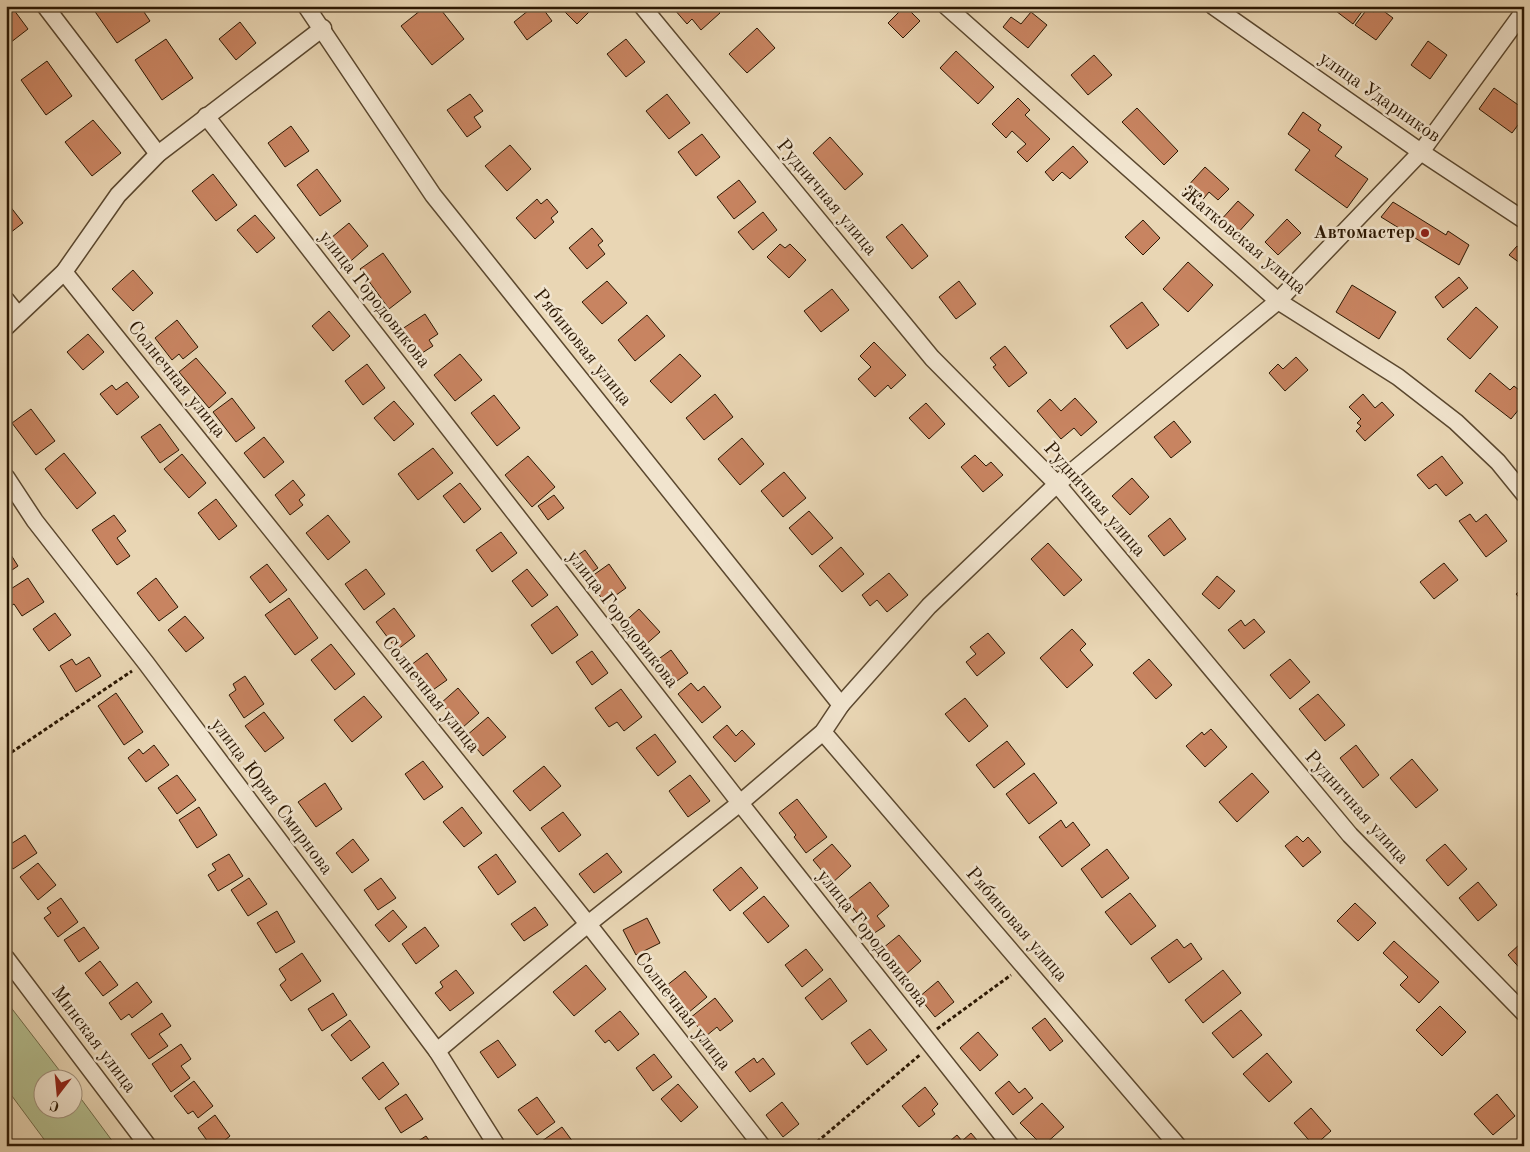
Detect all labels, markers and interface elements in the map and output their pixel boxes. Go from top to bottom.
street label: улица Ударников [1315,49,1443,147]
street label: Рудничная улица [772,136,880,260]
street label: Жатковская улица [1177,183,1310,299]
place label: Автомастер [1313,224,1415,243]
marker: Автомастер [1419,227,1431,239]
street label: улица Городовикова [315,228,434,373]
street label: Рябиновая улица [529,286,635,411]
street label: Солнечная улица [123,318,229,442]
street label: Рудничная улица [1039,439,1149,561]
street label: улица Городовикова [563,548,682,693]
street label: Солнечная улица [377,633,483,757]
street label: улица Юрия Смирнова [206,715,336,879]
street label: Рудничная улица [1300,748,1412,869]
street label: Рябиновая улица [961,864,1071,986]
street label: улица Городовикова [813,867,932,1012]
street label: Солнечная улица [630,949,734,1075]
street label: Минская улица [47,983,139,1097]
north arrow [32,1070,82,1120]
text: С [48,1098,61,1114]

